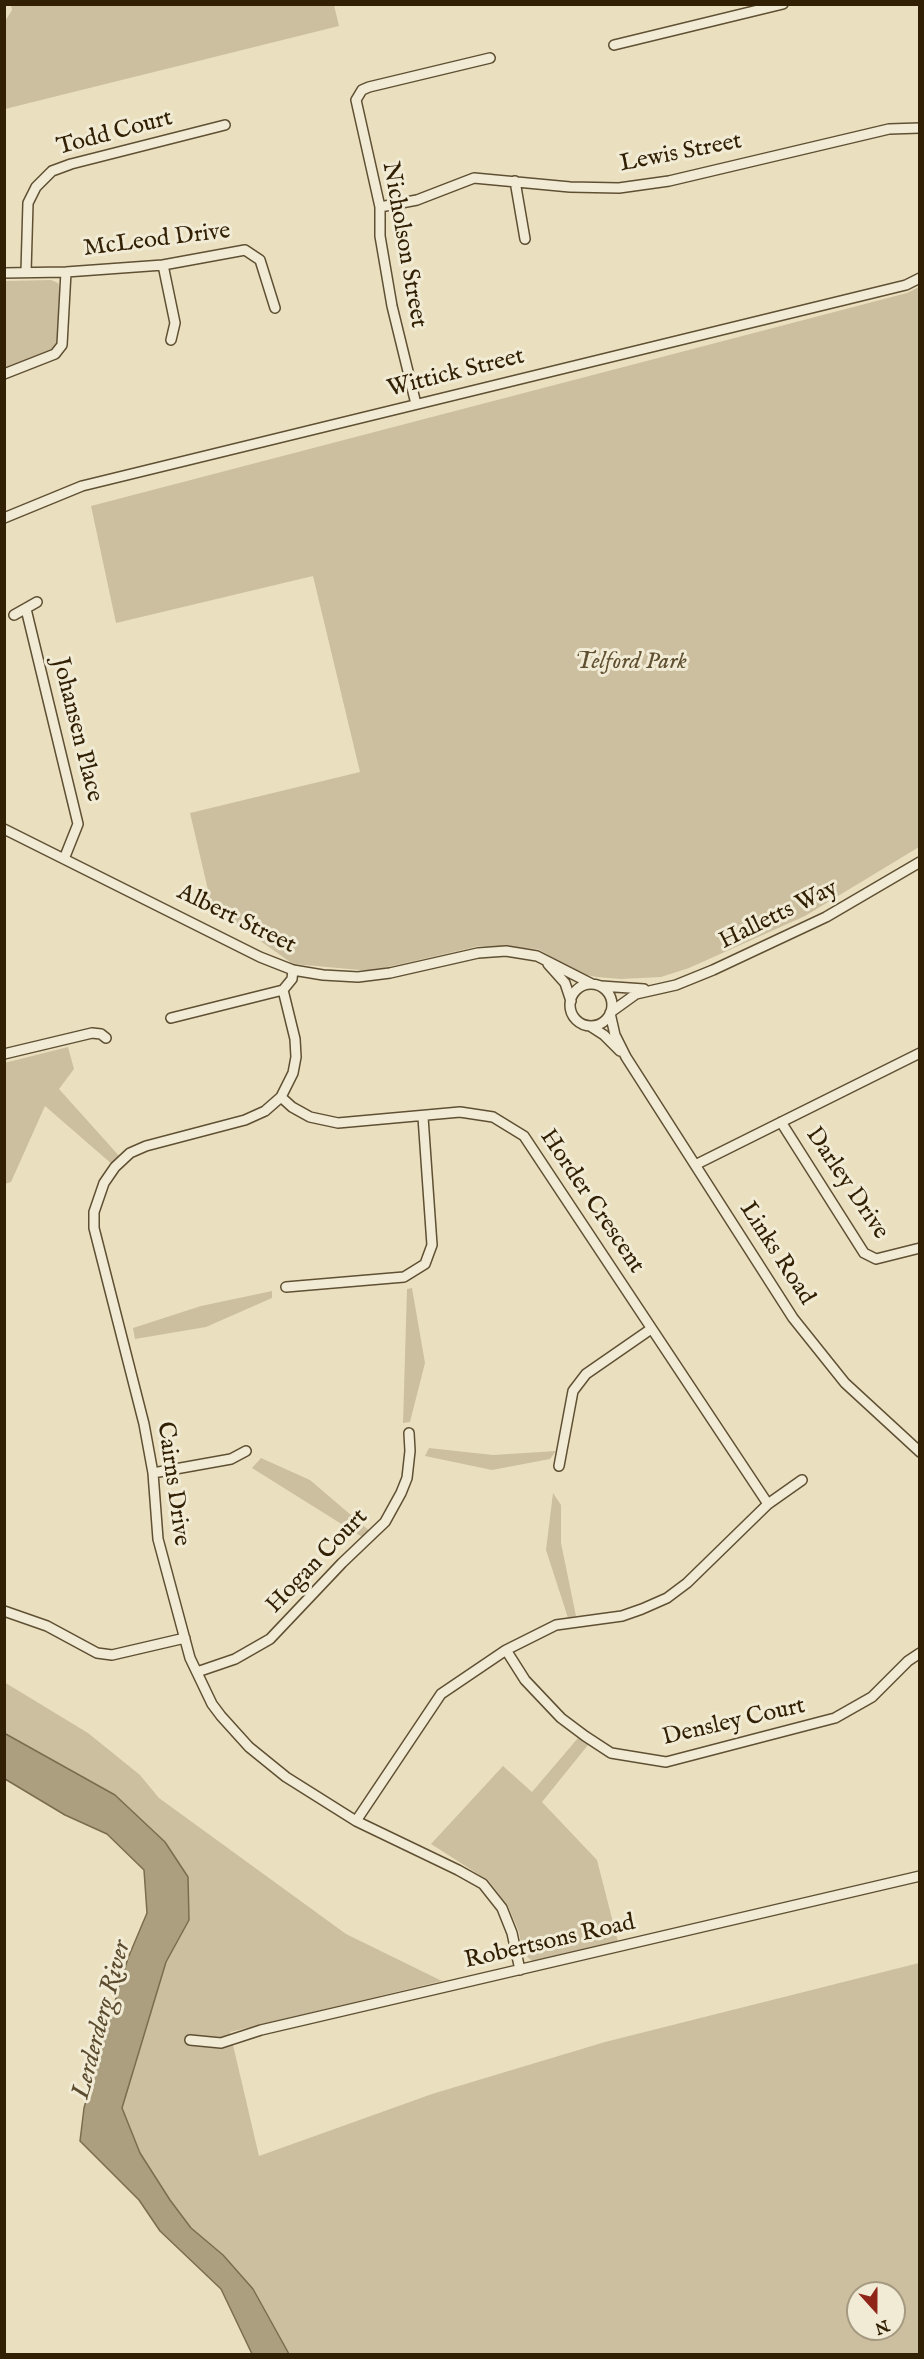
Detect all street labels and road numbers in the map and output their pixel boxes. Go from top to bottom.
street label: Todd Court [54,105,176,163]
street label: Lewis Street [618,128,744,180]
street label: Nicholson Street [374,160,432,330]
street label: McLeod Drive [82,218,232,264]
street label: Wittick Street [385,343,527,405]
street label: Johansen Place [44,655,108,805]
street label: Halletts Way [715,875,843,957]
street label: Albert Street [172,879,300,961]
street label: Darley Drive [798,1123,894,1245]
street label: Horder Crescent [532,1125,650,1279]
street label: Links Road [732,1197,820,1311]
street label: Cairns Drive [149,1420,195,1548]
street label: Hogan Court [261,1504,375,1620]
street label: Densley Court [660,1693,808,1753]
street label: Robertsons Road [462,1909,638,1977]

